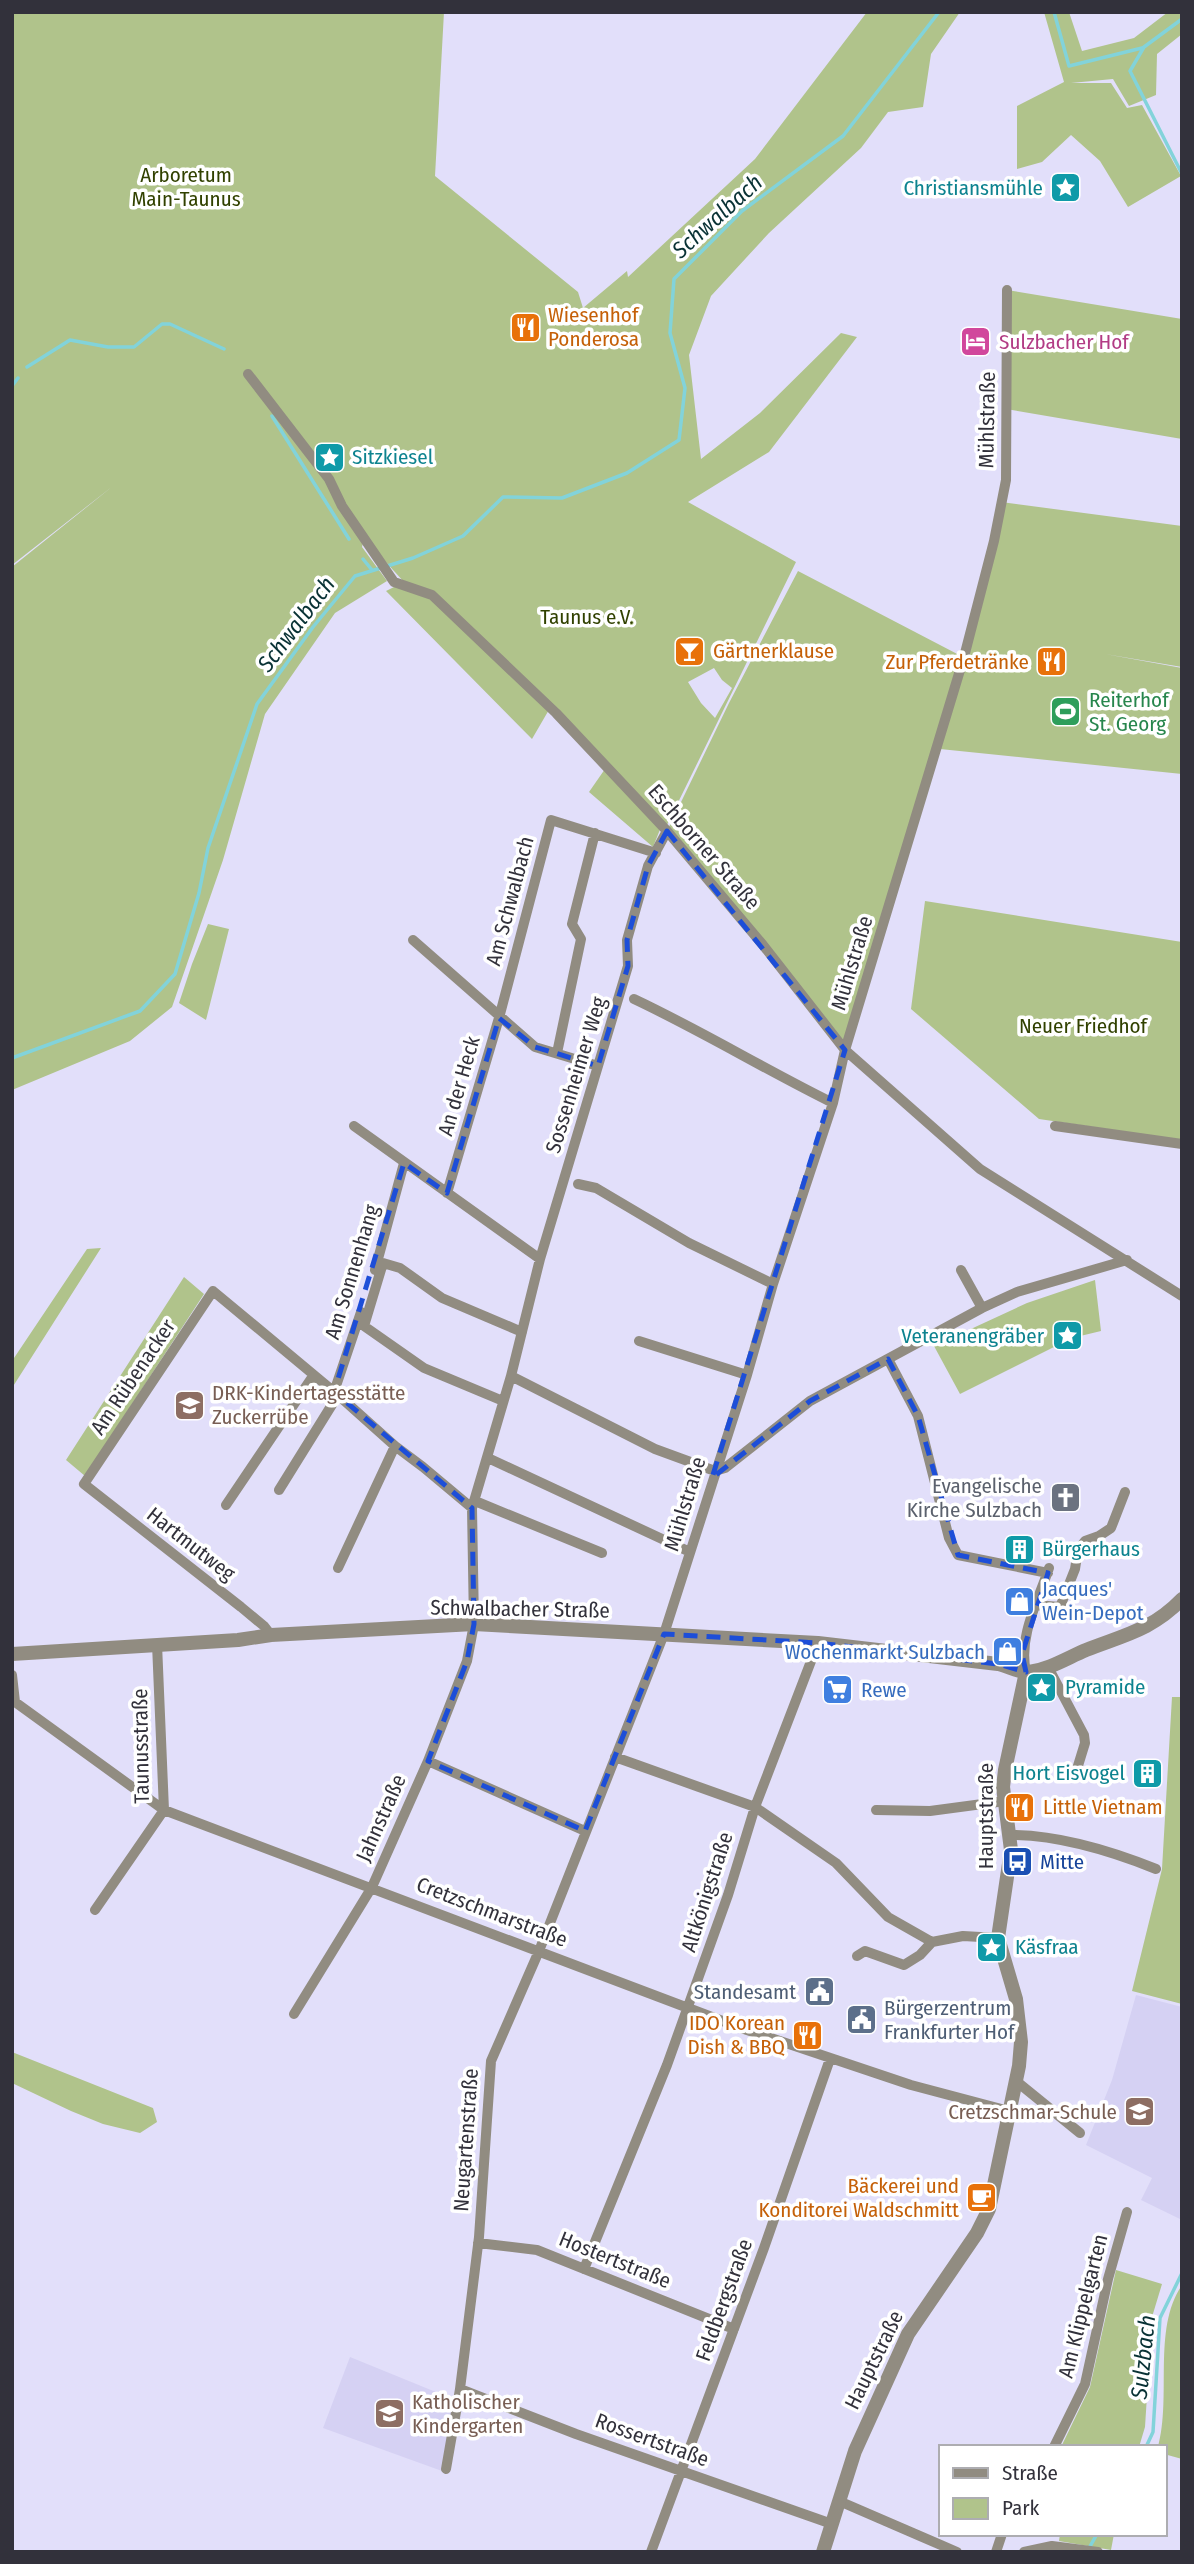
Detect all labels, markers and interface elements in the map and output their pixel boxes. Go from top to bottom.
park label: Arboretum Main-Taunus [131,162,241,212]
water label: Schwalbach [665,168,768,265]
place icon: Christiansmühle [1049,171,1083,205]
place label: Christiansmühle [903,175,1043,201]
place label: Wiesenhof Ponderosa [548,302,640,352]
restaurant icon: Wiesenhof Ponderosa [508,310,542,344]
hotel icon: Sulzbacher Hof [959,325,993,359]
place label: Sulzbacher Hof [999,329,1130,355]
street label: Mühlstraße [973,371,1001,469]
place icon: Sitzkiesel [312,440,346,474]
place label: Sitzkiesel [352,444,434,470]
water label: Schwalbach [251,571,341,678]
park label: Taunus e.V. [540,604,634,630]
bar icon: Gärtnerklause [673,634,707,668]
place label: Gärtnerklause [713,638,834,664]
restaurant icon: Zur Pferdetränke [1035,645,1069,679]
place label: Zur Pferdetränke [886,649,1029,675]
place label: Reiterhof St. Georg [1089,687,1170,737]
sports icon: Reiterhof St. Georg [1049,695,1083,729]
street label: Eschborner Straße [642,779,766,915]
street label: Am Schwalbach [480,833,540,969]
street label: Mühlstraße [825,913,879,1013]
street label: Sossenheimer Weg [540,994,612,1156]
park label: Neuer Friedhof [1019,1013,1149,1039]
street label: An der Heck [432,1033,486,1139]
street label: Am Sonnenhang [319,1201,385,1342]
street label: Am Rübenacker [85,1314,182,1440]
place icon: Veteranengräber [1050,1319,1084,1353]
place label: Veteranengräber [901,1323,1045,1349]
place label: DRK-Kindertagesstätte Zuckerrübe [212,1380,405,1430]
school or university icon: DRK-Kindertagesstätte Zuckerrübe [172,1388,206,1422]
street label: Mühlstraße [658,1454,712,1554]
place label: Evangelische Kirche Sulzbach [907,1473,1042,1523]
church icon: Evangelische Kirche Sulzbach [1048,1481,1082,1515]
street label: Hartmutweg [142,1501,241,1587]
building icon: Bürgerhaus [1002,1532,1036,1566]
place label: Bürgerhaus [1042,1536,1140,1562]
place label: Jacques' Wein-Depot [1042,1576,1144,1626]
shop icon: Jacques' Wein-Depot [1002,1584,1036,1618]
street label: Schwalbacher Straße [430,1594,610,1624]
shop icon: Wochenmarkt Sulzbach [991,1635,1025,1669]
place label: Wochenmarkt Sulzbach [785,1639,985,1665]
place icon: Pyramide [1025,1670,1059,1704]
supermarket icon: Rewe [821,1673,855,1707]
place label: Pyramide [1065,1674,1145,1700]
place label: Rewe [861,1677,907,1703]
street label: Taunusstraße [127,1688,155,1804]
building icon: Hort Eisvogel [1131,1756,1165,1790]
place label: Hort Eisvogel [1013,1760,1125,1786]
street label: Hauptstraße [973,1763,999,1869]
street label: Jahnstraße [350,1770,412,1866]
restaurant icon: Little Vietnam [1003,1790,1037,1824]
place label: Little Vietnam [1043,1794,1163,1820]
street label: Altkönigstraße [675,1829,739,1955]
bus stop icon: Mitte [1000,1845,1034,1879]
place label: Mitte [1040,1849,1084,1875]
street label: Cretzschmarstraße [413,1871,571,1953]
place icon: Käsfraa [975,1930,1009,1964]
place label: Käsfraa [1015,1934,1079,1960]
public building icon: Standesamt [802,1975,836,2009]
place label: Standesamt [694,1979,796,2005]
place label: Bürgerzentrum Frankfurter Hof [884,1995,1016,2045]
public building icon: Bürgerzentrum Frankfurter Hof [844,2003,878,2037]
place label: IDO Korean Dish & BBQ [687,2010,785,2060]
restaurant icon: IDO Korean Dish & BBQ [791,2018,825,2052]
street label: Neugartenstraße [448,2067,484,2213]
school or university icon: Cretzschmar-Schule [1123,2095,1157,2129]
place label: Cretzschmar-Schule [948,2099,1117,2125]
place label: Bäckerei und Konditorei Waldschmitt [759,2173,959,2223]
cafe icon: Bäckerei und Konditorei Waldschmitt [965,2181,999,2215]
street label: Hostertstraße [555,2226,675,2294]
street label: Am Klippelgarten [1053,2231,1113,2381]
street label: Feldbergstraße [690,2235,758,2365]
street label: Hauptstraße [839,2306,909,2414]
water label: Sulzbach [1125,2314,1161,2401]
place label: Katholischer Kindergarten [412,2389,523,2439]
school or university icon: Katholischer Kindergarten [372,2397,406,2431]
street label: Rossertstraße [592,2407,712,2473]
legend [939,2445,1166,2536]
text: Straße [1002,2460,1058,2486]
text: Park [1002,2495,1040,2521]

